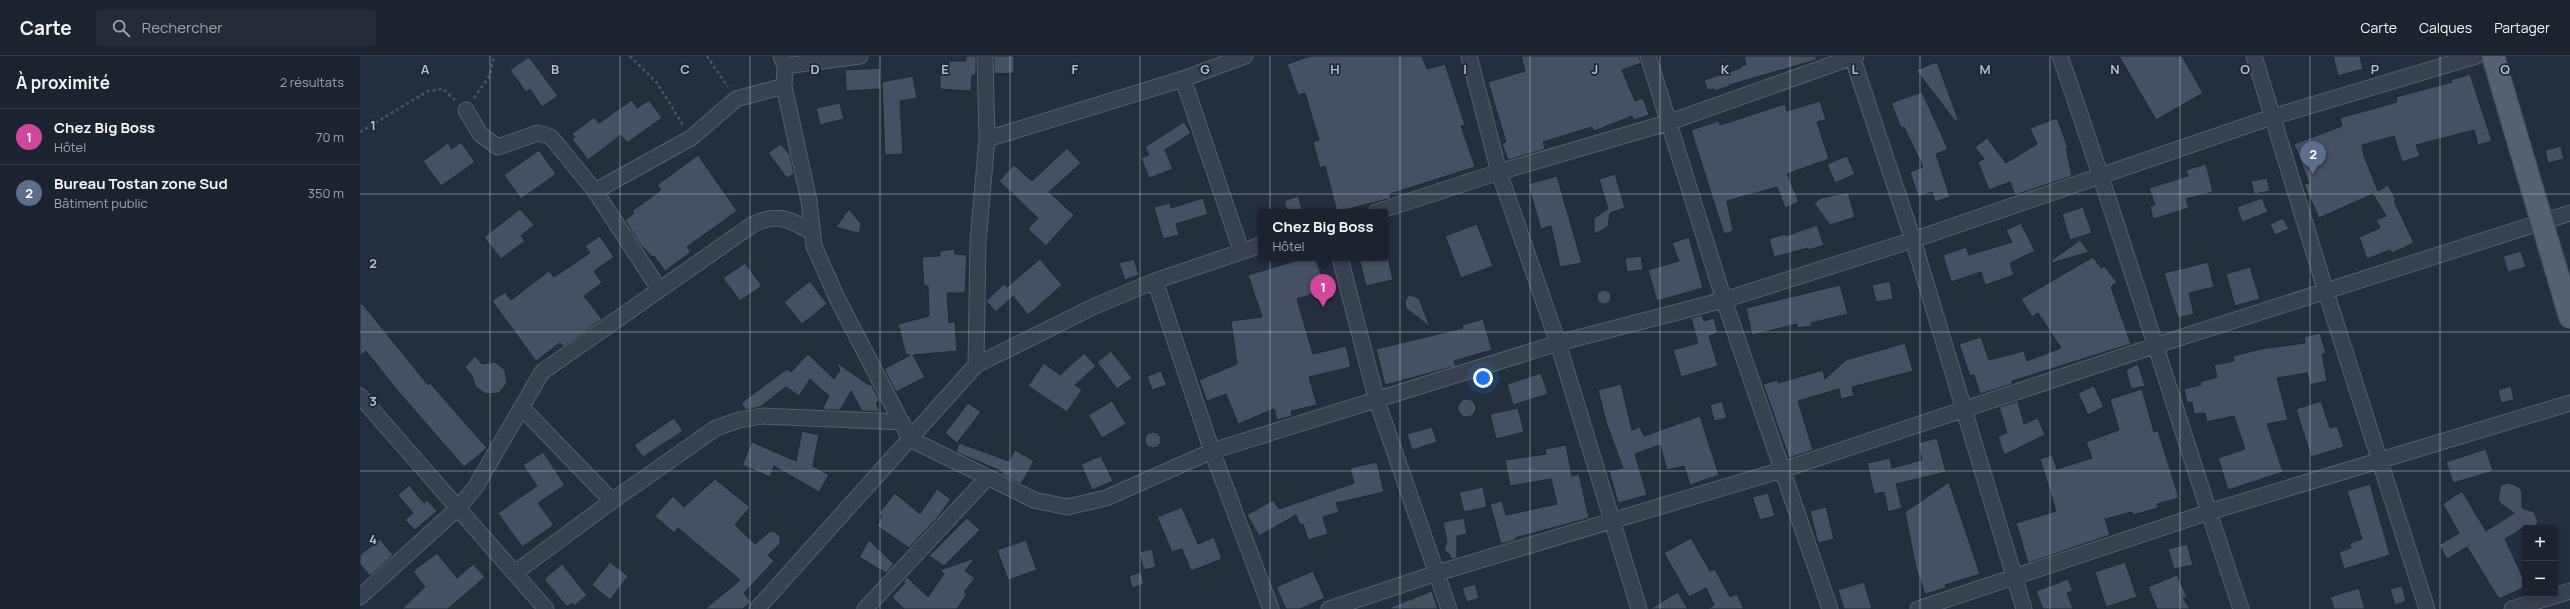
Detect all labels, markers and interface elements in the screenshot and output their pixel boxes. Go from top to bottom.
search box [96,10,376,46]
text: Carte [20,15,72,41]
icon: search [110,17,132,39]
text: Rechercher [142,17,223,38]
text: Carte [2361,18,2397,37]
text: Calques [2419,18,2472,37]
text: Partager [2494,18,2550,37]
text: A [421,60,430,78]
text: B [551,60,559,78]
text: C [680,60,690,78]
text: D [810,60,820,78]
text: E [941,60,949,78]
text: F [1072,60,1079,78]
text: G [1200,60,1210,78]
text: H [1330,60,1340,78]
text: I [1463,60,1467,78]
text: J [1592,60,1598,78]
text: K [1721,60,1730,78]
text: L [1852,60,1859,78]
text: M [1979,60,1991,78]
text: N [2110,60,2120,78]
text: O [2240,60,2250,78]
text: P [2371,60,2379,78]
text: Q [2500,60,2510,78]
text: À proximité [16,71,110,94]
text: 2 résultats [280,73,344,91]
text: 1 [370,116,376,134]
text: Chez Big Boss [54,117,155,138]
text: 1 [26,128,32,146]
text: 70 m [316,128,344,146]
text: Hôtel [54,138,86,156]
pin: 2 [2300,141,2326,174]
text: Bureau Tostan zone Sud [54,173,228,194]
text: 2 [25,184,33,202]
text: 350 m [308,184,344,202]
text: Bâtiment public [54,194,148,212]
popup [1258,209,1388,261]
text: Chez Big Boss [1272,216,1374,237]
text: Hôtel [1272,237,1305,255]
text: 2 [369,254,377,272]
pin: 1 [1310,274,1336,307]
your location [1473,368,1493,388]
text: 3 [369,392,377,410]
map controls [2522,525,2558,597]
button: + [2522,525,2558,561]
text: 4 [369,530,377,548]
button: − [2522,561,2558,597]

